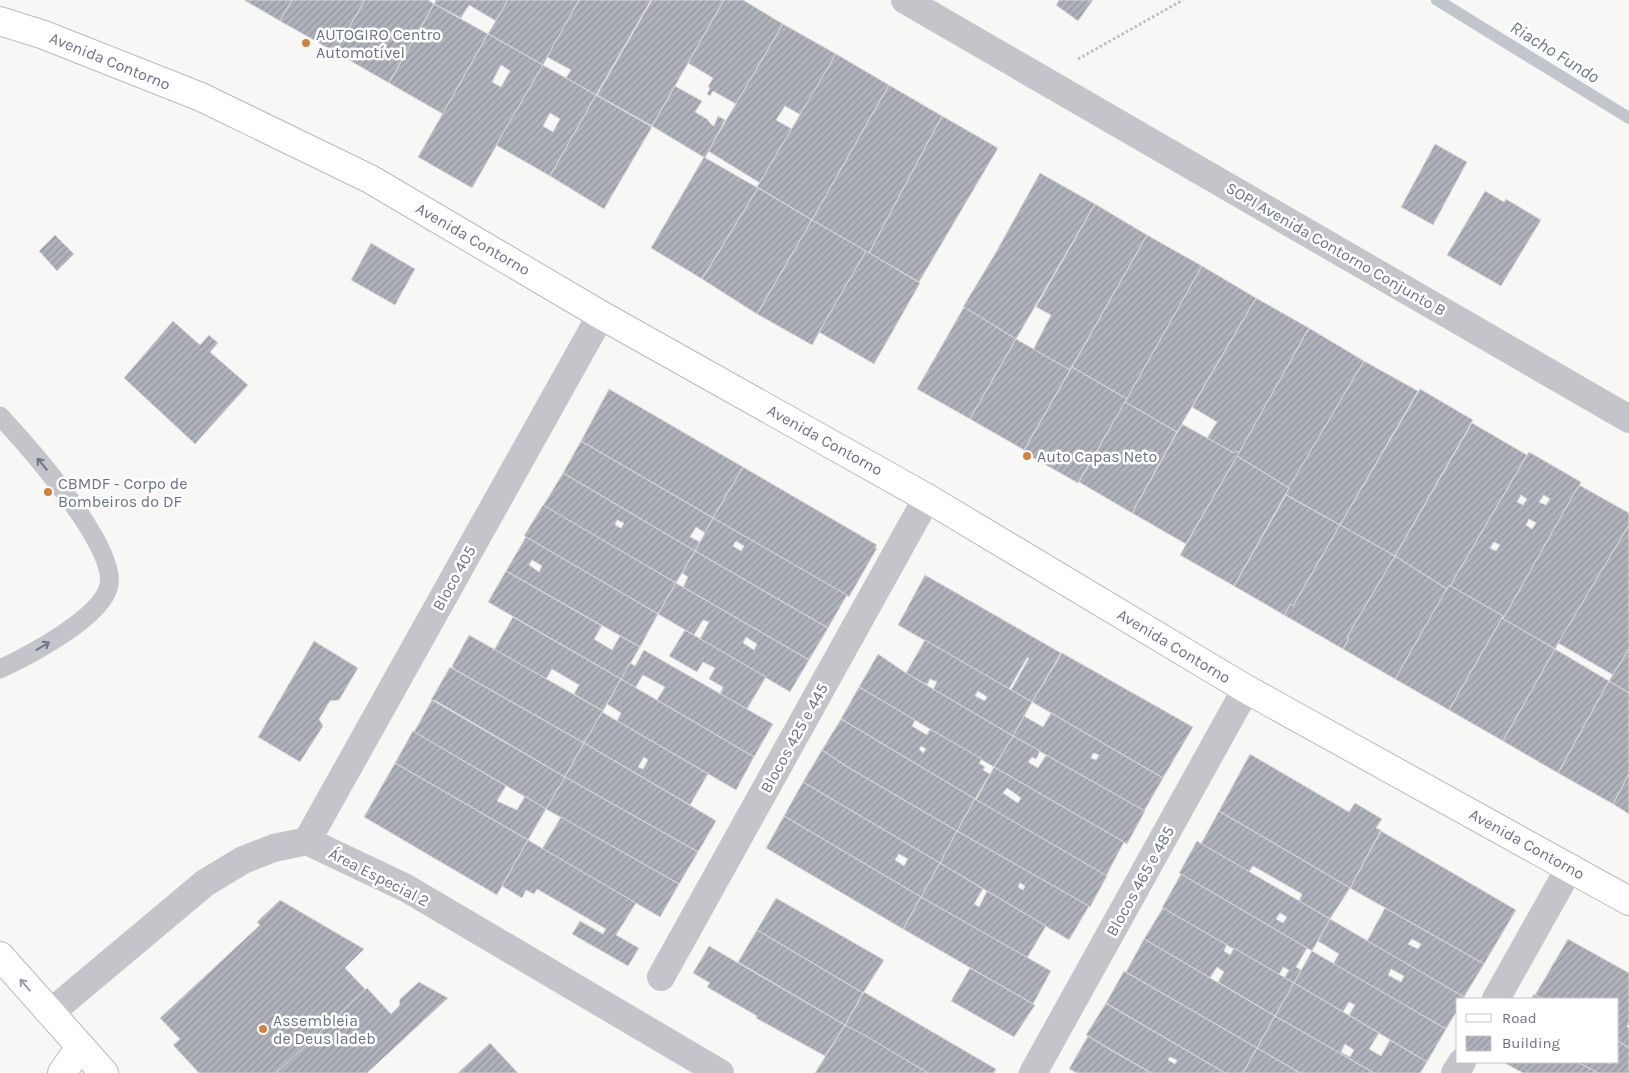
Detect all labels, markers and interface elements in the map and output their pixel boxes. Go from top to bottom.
water label: Riacho Fundo [1506,16,1604,88]
place label: AUTOGIRO Centro Automotível [316,25,441,62]
street label: Avenida Contorno [47,28,173,94]
marker: AUTOGIRO Centro Automotível [300,37,312,49]
street label: SOPI Avenida Contorno Conjunto B [1223,178,1449,320]
street label: Avenida Contorno [412,199,534,279]
street label: Avenida Contorno [764,400,886,480]
place label: Auto Capas Neto [1037,447,1157,466]
marker: Auto Capas Neto [1021,450,1033,462]
one-way arrow [36,458,48,471]
place label: CBMDF - Corpo de Bombeiros do DF [58,474,187,511]
marker: CBMDF - Corpo de Bombeiros do DF [42,486,54,498]
street label: Bloco 405 [428,542,480,614]
street label: Avenida Contorno [1114,605,1234,687]
one-way arrow [35,641,49,651]
street label: Blocos 425 e 445 [756,680,832,796]
street label: Avenida Contorno [1466,804,1588,884]
street label: Blocos 465 e 485 [1102,823,1178,939]
street label: Área Especial 2 [326,844,432,910]
one-way arrow [19,978,31,991]
legend [1456,998,1619,1063]
text: Road [1502,1009,1537,1027]
place label: Assembleia de Deus ladeb [273,1011,376,1048]
marker: Assembleia de Deus ladeb [257,1023,269,1035]
text: Building [1502,1034,1560,1052]

